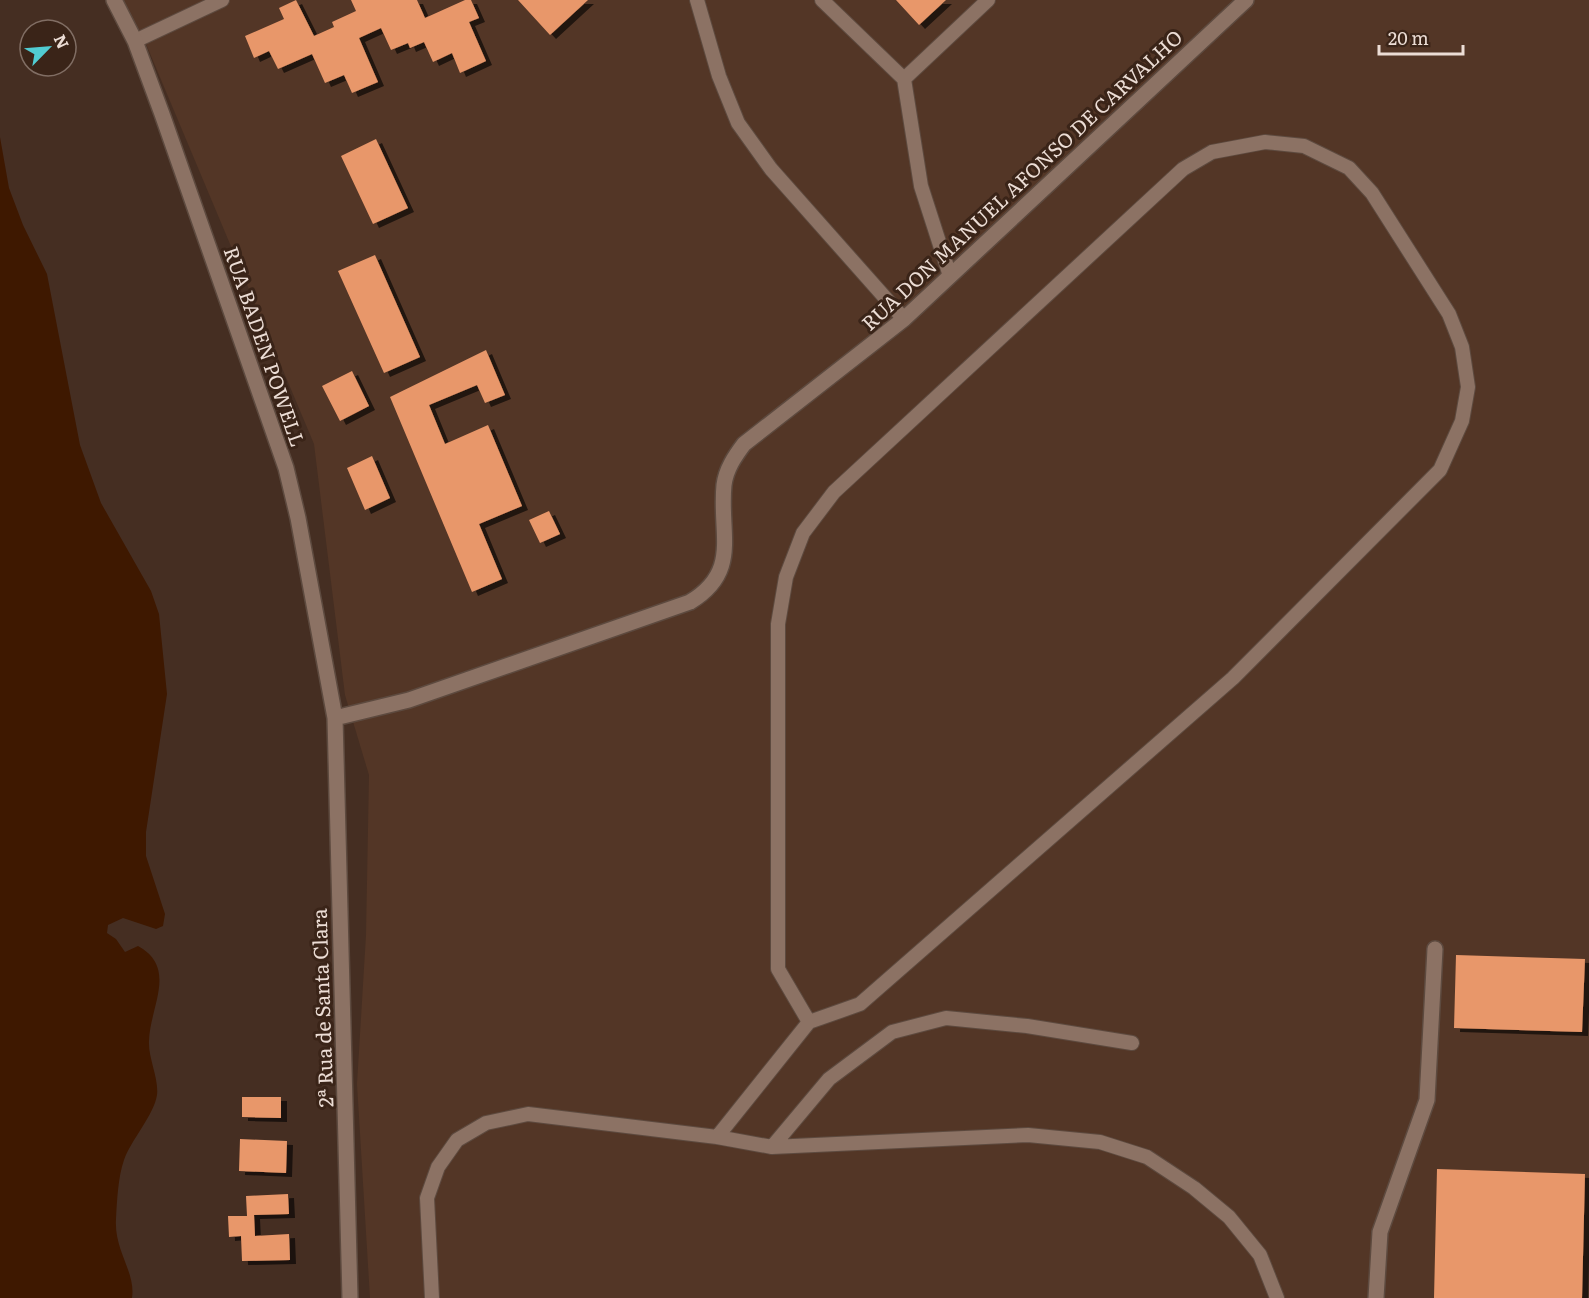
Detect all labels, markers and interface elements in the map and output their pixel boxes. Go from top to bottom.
north arrow [18,18,78,78]
scale bar [1379,18,1463,56]
street label: RUA DON MANUEL AFONSO DE CARVALHO [854,22,1188,336]
text: 20 m [1388,24,1429,51]
text: N [49,30,76,52]
street label: RUA BADEN POWELL [218,242,314,450]
street label: 2ª Rua de Santa Clara [303,908,339,1108]

